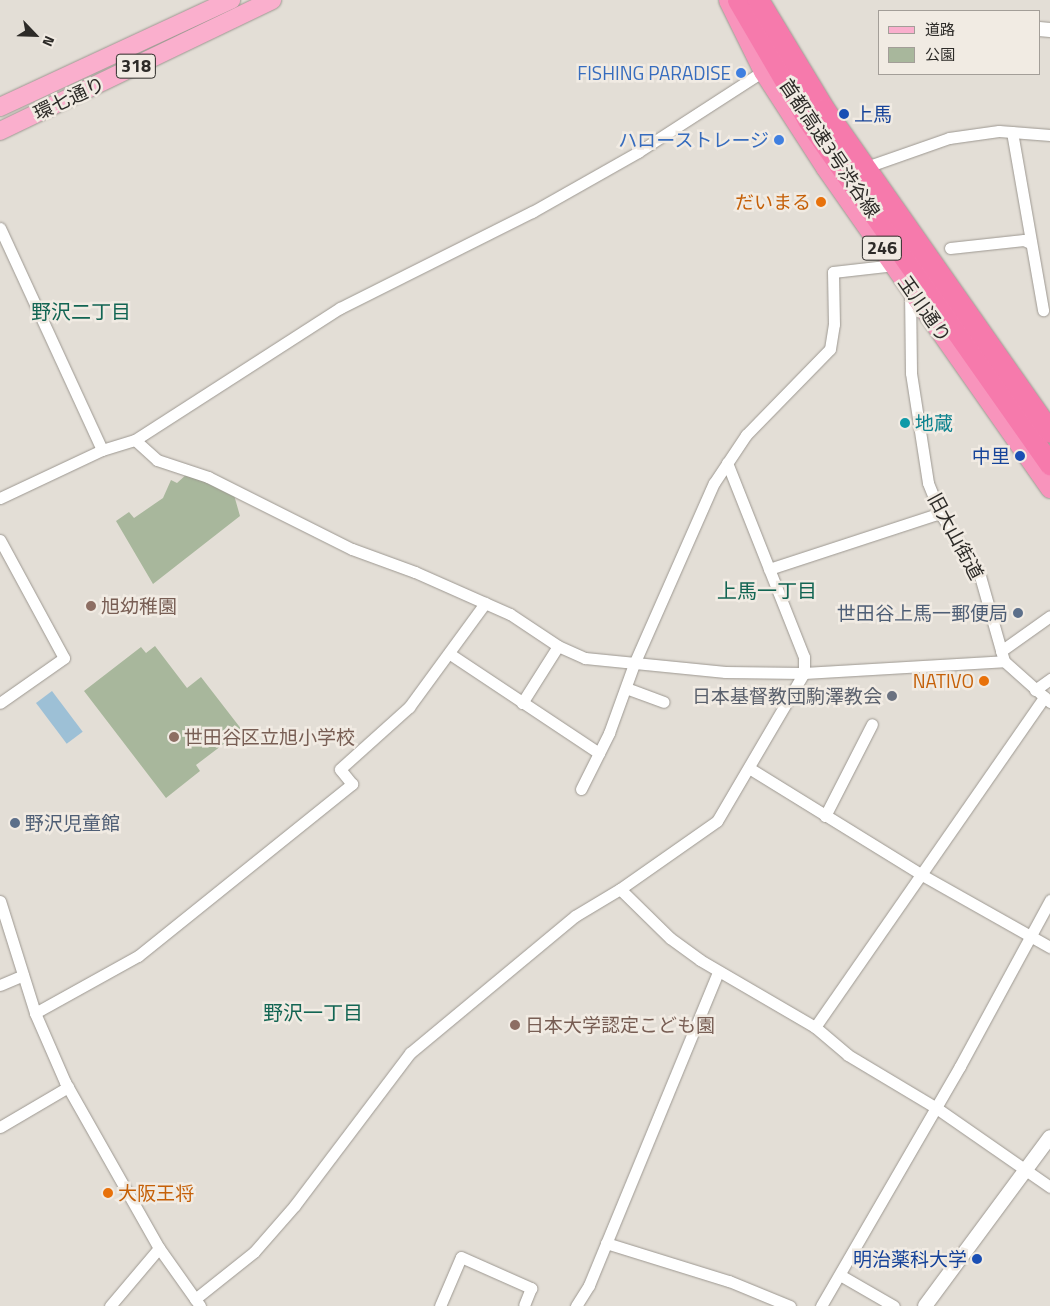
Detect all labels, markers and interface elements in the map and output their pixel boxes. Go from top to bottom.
north arrow [10,10,60,60]
legend [878,10,1040,75]
text: 道路 [925,18,955,41]
text: N [38,33,61,50]
text: 公園 [925,43,955,66]
road number: 318 [115,50,157,82]
place label: FISHING PARADISE [577,62,731,84]
marker: FISHING PARADISE [735,67,747,79]
street label: 環七通り [30,72,108,124]
street label: 首都高速3号渋谷線 [775,74,885,222]
place label: 上馬 [854,103,892,125]
marker: 上馬 [838,108,850,120]
place label: ハローストレージ [617,129,769,151]
marker: ハローストレージ [773,134,785,146]
place label: だいまる [735,191,811,213]
marker: だいまる [815,196,827,208]
road number: 246 [861,232,903,264]
street label: 玉川通り [894,271,956,347]
district label: 野沢二丁目 [31,299,131,323]
place label: 地蔵 [915,412,953,434]
marker: 地蔵 [899,417,911,429]
place label: 中里 [972,445,1010,467]
marker: 中里 [1014,450,1026,462]
street label: 旧大山街道 [924,489,988,583]
district label: 上馬一丁目 [717,578,817,602]
place label: 旭幼稚園 [101,595,177,617]
marker: 旭幼稚園 [85,600,97,612]
place label: 世田谷上馬一郵便局 [837,602,1008,624]
marker: 世田谷上馬一郵便局 [1012,607,1024,619]
place label: NATIVO [913,670,974,692]
marker: NATIVO [978,675,990,687]
place label: 日本基督教団駒澤教会 [692,685,882,707]
marker: 日本基督教団駒澤教会 [886,690,898,702]
place label: 世田谷区立旭小学校 [184,726,355,748]
marker: 世田谷区立旭小学校 [168,731,180,743]
place label: 野沢児童館 [25,812,120,834]
marker: 野沢児童館 [9,817,21,829]
district label: 野沢一丁目 [263,1000,363,1024]
place label: 日本大学認定こども園 [525,1014,715,1036]
marker: 日本大学認定こども園 [509,1019,521,1031]
place label: 大阪王将 [118,1182,194,1204]
marker: 大阪王将 [102,1187,114,1199]
place label: 明治薬科大学 [853,1248,967,1270]
marker: 明治薬科大学 [971,1253,983,1265]

